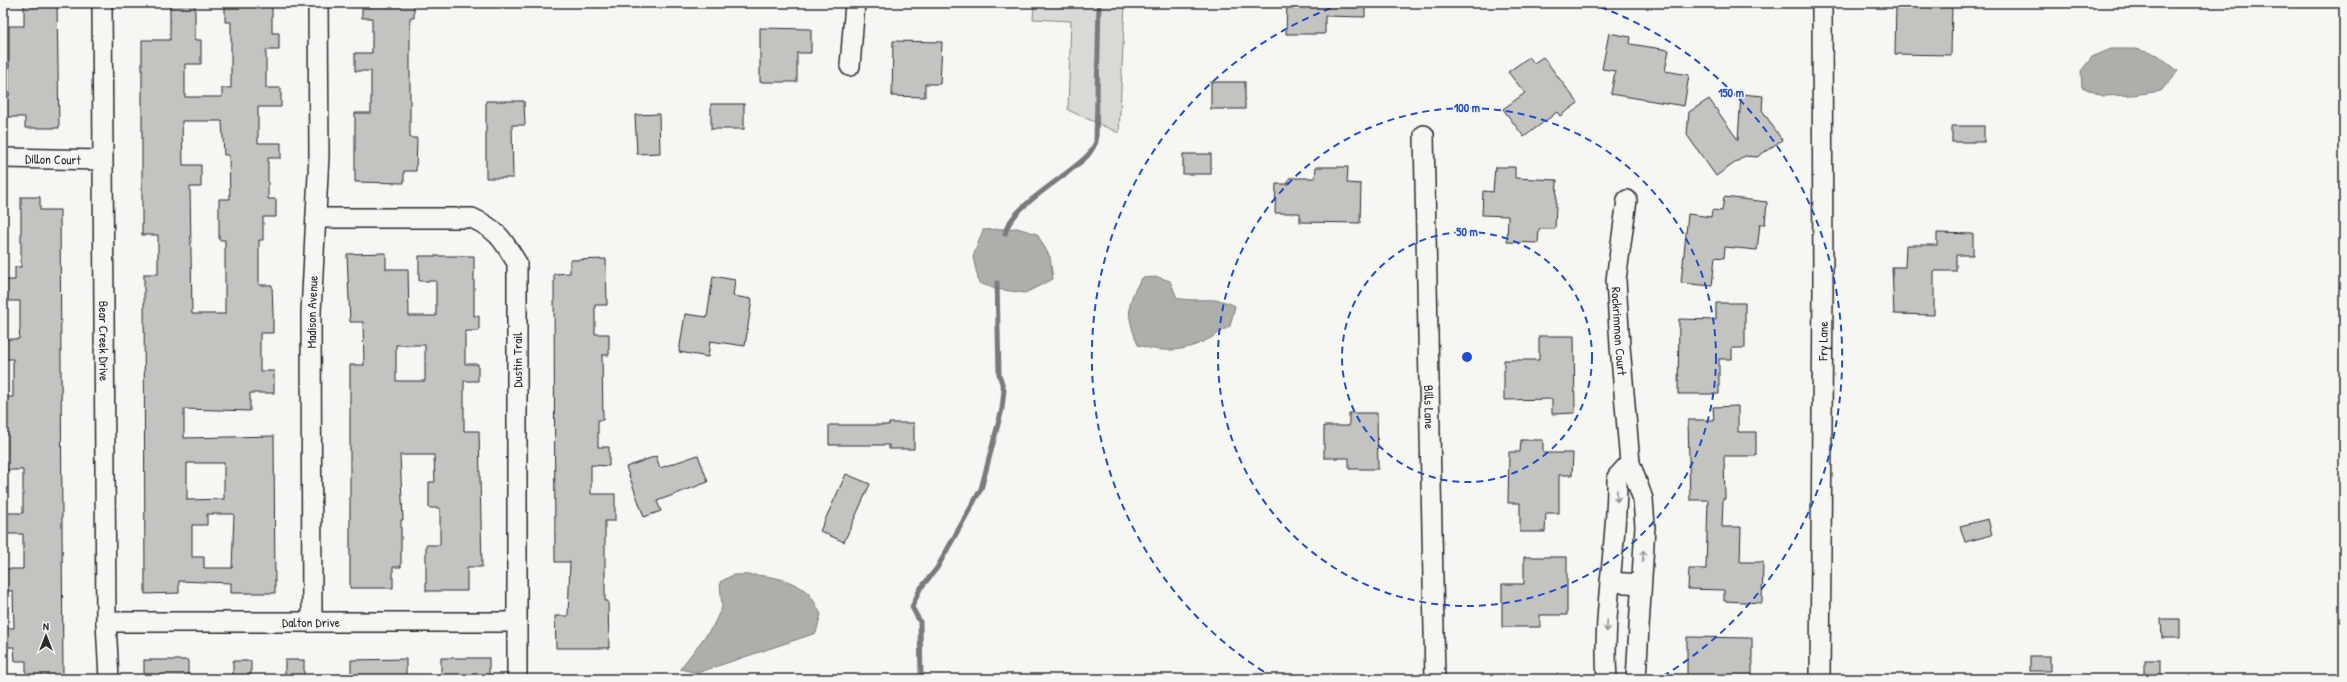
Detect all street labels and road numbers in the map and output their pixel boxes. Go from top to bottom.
street label: Dillon Court [25,149,82,169]
street label: Madison Avenue [302,275,322,349]
street label: Rockrimmon Court [1607,286,1632,377]
street label: Bear Creek Drive [95,301,113,381]
street label: Fry Lane [1813,321,1832,362]
street label: Dustin Trail [508,332,526,388]
street label: Bills Lane [1420,385,1439,429]
street label: Dalton Drive [282,613,340,631]

